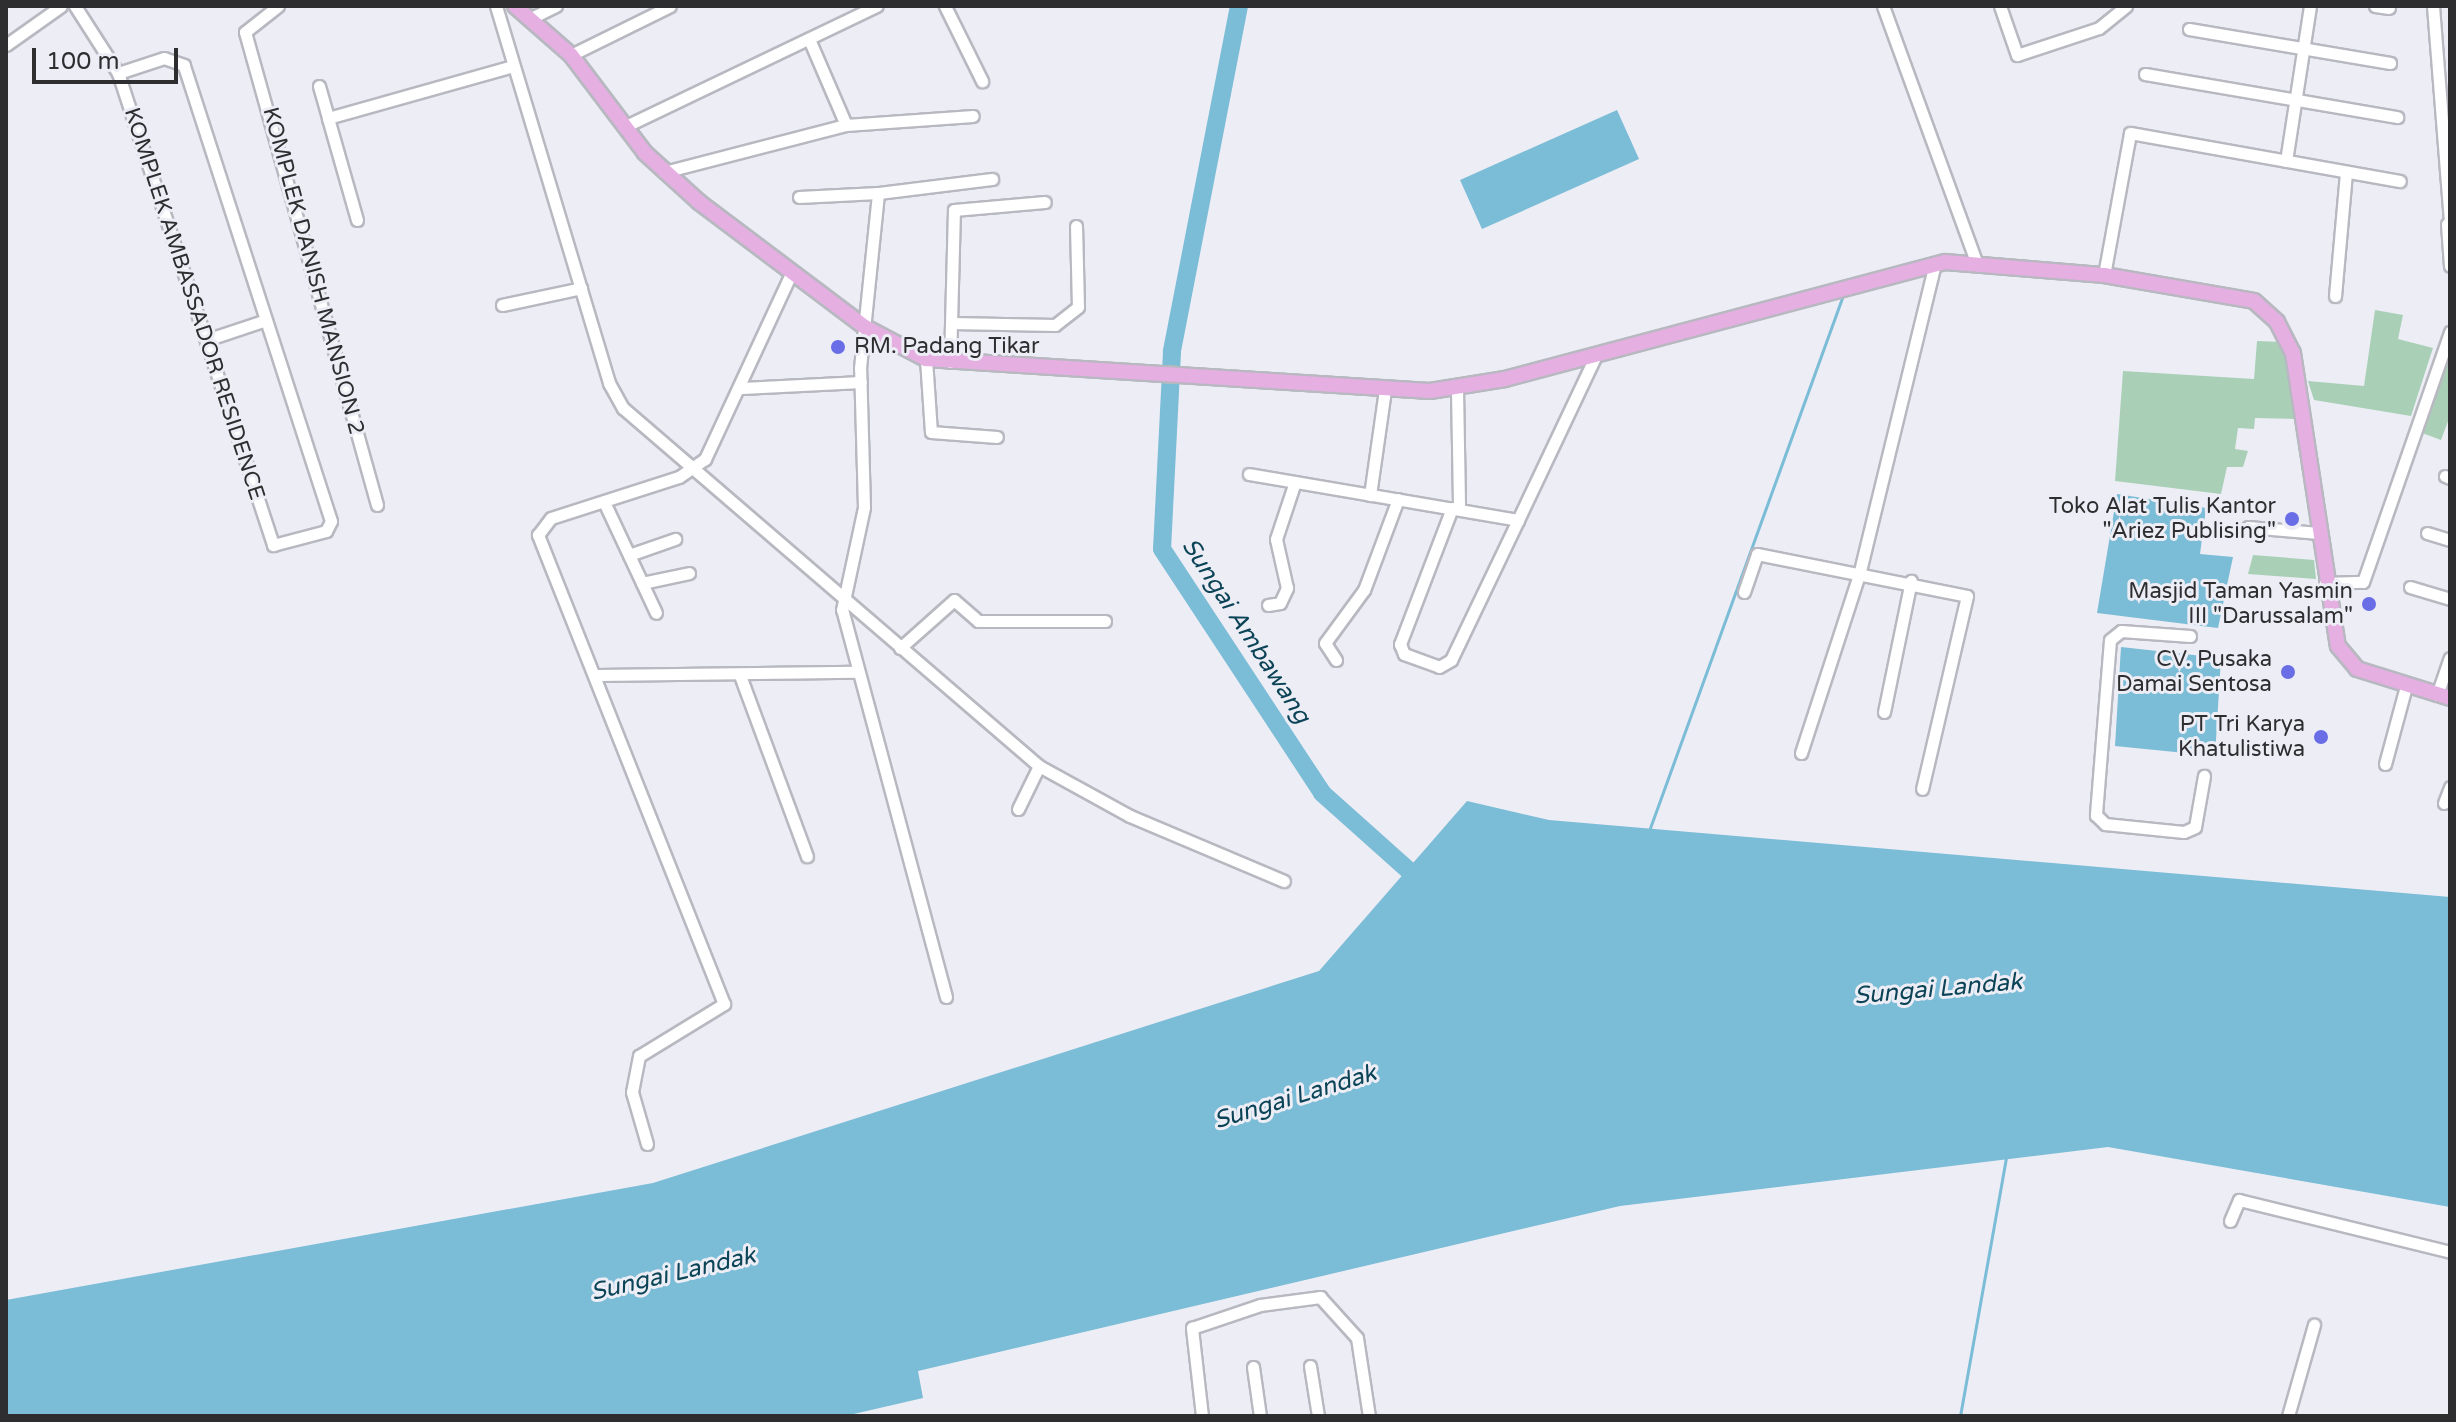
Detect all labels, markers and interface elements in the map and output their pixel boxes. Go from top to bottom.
scale bar [36,32,182,82]
text: 100 m [46,47,120,76]
street label: KOMPLEK DANISH MANSION 2 [257,104,369,438]
street label: KOMPLEK AMBASSADOR RESIDENCE [118,105,270,503]
place label: RM. Padang Tikar [854,334,1039,360]
marker: RM. Padang Tikar [829,338,847,356]
place label: Toko Alat Tulis Kantor "Ariez Publising" [2049,493,2276,544]
marker: Toko Alat Tulis Kantor "Ariez Publising" [2283,510,2301,528]
water label: Sungai Ambawang [1175,533,1317,729]
place label: Masjid Taman Yasmin III "Darussalam" [2128,578,2353,630]
marker: Masjid Taman Yasmin III "Darussalam" [2360,595,2378,613]
place label: CV. Pusaka Damai Sentosa [2116,646,2272,698]
marker: CV. Pusaka Damai Sentosa [2279,663,2297,681]
place label: PT Tri Karya Khatulistiwa [2178,711,2305,762]
marker: PT Tri Karya Khatulistiwa [2312,728,2330,746]
water label: Sungai Landak [1853,967,2023,1011]
water label: Sungai Landak [1210,1059,1380,1135]
water label: Sungai Landak [588,1241,758,1307]

